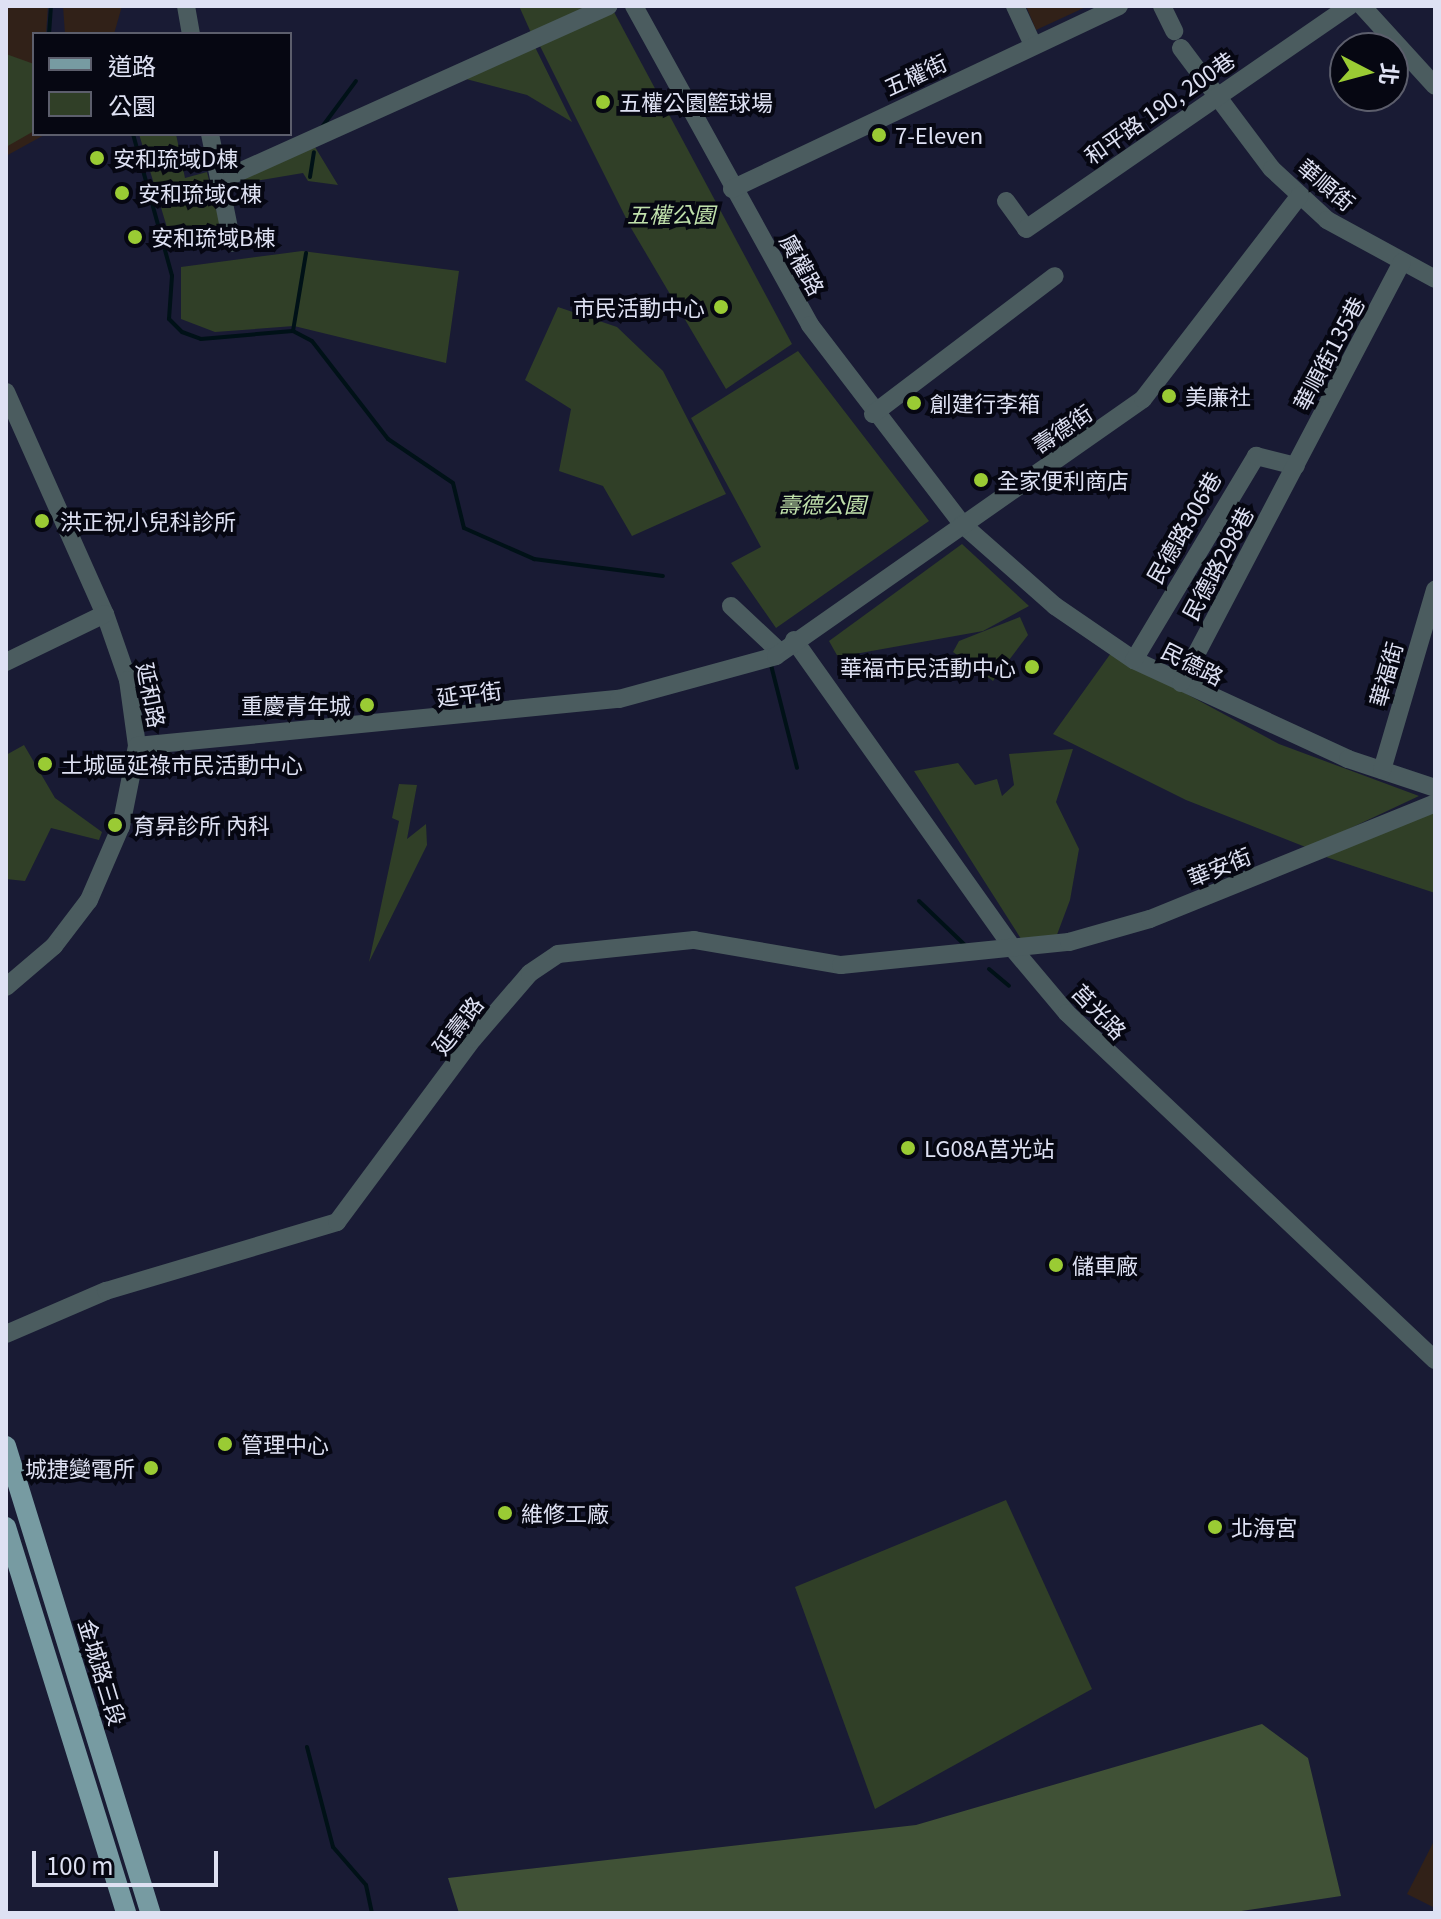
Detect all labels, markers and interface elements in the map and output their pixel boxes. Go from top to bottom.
legend [32,32,292,136]
north arrow [1329,32,1409,112]
street label: 和平路 190, 200巷 [1079,45,1239,169]
text: 道路 [108,47,156,82]
street label: 五權街 [880,48,950,100]
text: 北 [1374,62,1408,87]
text: 公園 [108,87,156,122]
place label: 五權公園籃球場 [619,89,773,115]
marker: 五權公園籃球場 [594,93,612,111]
place label: 7-Eleven [895,122,983,148]
marker: 7-Eleven [870,126,888,144]
place label: 安和琉域D棟 [113,145,238,171]
marker: 安和琉域D棟 [88,149,106,167]
street label: 華順街 [1293,153,1361,215]
place label: 安和琉域C棟 [138,180,262,206]
marker: 安和琉域C棟 [113,184,131,202]
park label: 五權公園 [627,201,715,227]
place label: 安和琉域B棟 [151,224,275,250]
marker: 安和琉域B棟 [126,228,144,246]
street label: 廣權路 [775,229,831,299]
street label: 華順街135巷 [1287,292,1369,414]
place label: 市民活動中心 [573,294,705,320]
marker: 市民活動中心 [712,298,730,316]
place label: 美廉社 [1185,383,1251,409]
marker: 美廉社 [1160,387,1178,405]
place label: 創建行李箱 [930,390,1040,416]
marker: 創建行李箱 [905,394,923,412]
street label: 壽德街 [1027,399,1097,457]
street label: 民德路306巷 [1140,466,1226,588]
place label: 全家便利商店 [997,467,1129,493]
marker: 全家便利商店 [972,471,990,489]
park label: 壽德公園 [778,491,866,517]
street label: 民德路298巷 [1176,502,1258,624]
place label: 洪正祝小兒科診所 [60,508,236,534]
marker: 洪正祝小兒科診所 [31,510,53,532]
street label: 民德路 [1158,636,1228,690]
street label: 華福街 [1363,639,1407,709]
place label: 華福市民活動中心 [840,654,1016,680]
marker: 華福市民活動中心 [1023,658,1041,676]
street label: 延和路 [133,660,171,730]
street label: 延平街 [435,676,503,710]
place label: 重慶青年城 [241,692,351,718]
marker: 重慶青年城 [358,696,376,714]
place label: 土城區延祿市民活動中心 [61,751,303,777]
marker: 土城區延祿市民活動中心 [36,755,54,773]
place label: 育昇診所 內科 [133,812,270,838]
marker: 育昇診所 內科 [104,814,126,836]
street label: 華安街 [1183,841,1255,891]
street label: 莒光路 [1068,978,1132,1044]
street label: 延壽路 [426,991,488,1059]
place label: LG08A莒光站 [924,1135,1054,1161]
marker: LG08A莒光站 [899,1139,917,1157]
place label: 儲車廠 [1072,1252,1138,1278]
marker: 儲車廠 [1047,1256,1065,1274]
place label: 管理中心 [241,1431,329,1457]
marker: 管理中心 [216,1435,234,1453]
place label: 城捷變電所 [25,1455,135,1481]
marker: 城捷變電所 [142,1459,160,1477]
place label: 維修工廠 [521,1500,609,1526]
marker: 維修工廠 [496,1504,514,1522]
place label: 北海宮 [1231,1514,1297,1540]
marker: 北海宮 [1206,1518,1224,1536]
street label: 金城路三段 [74,1616,132,1728]
scale bar [36,1835,222,1885]
text: 100 m [46,1847,114,1882]

